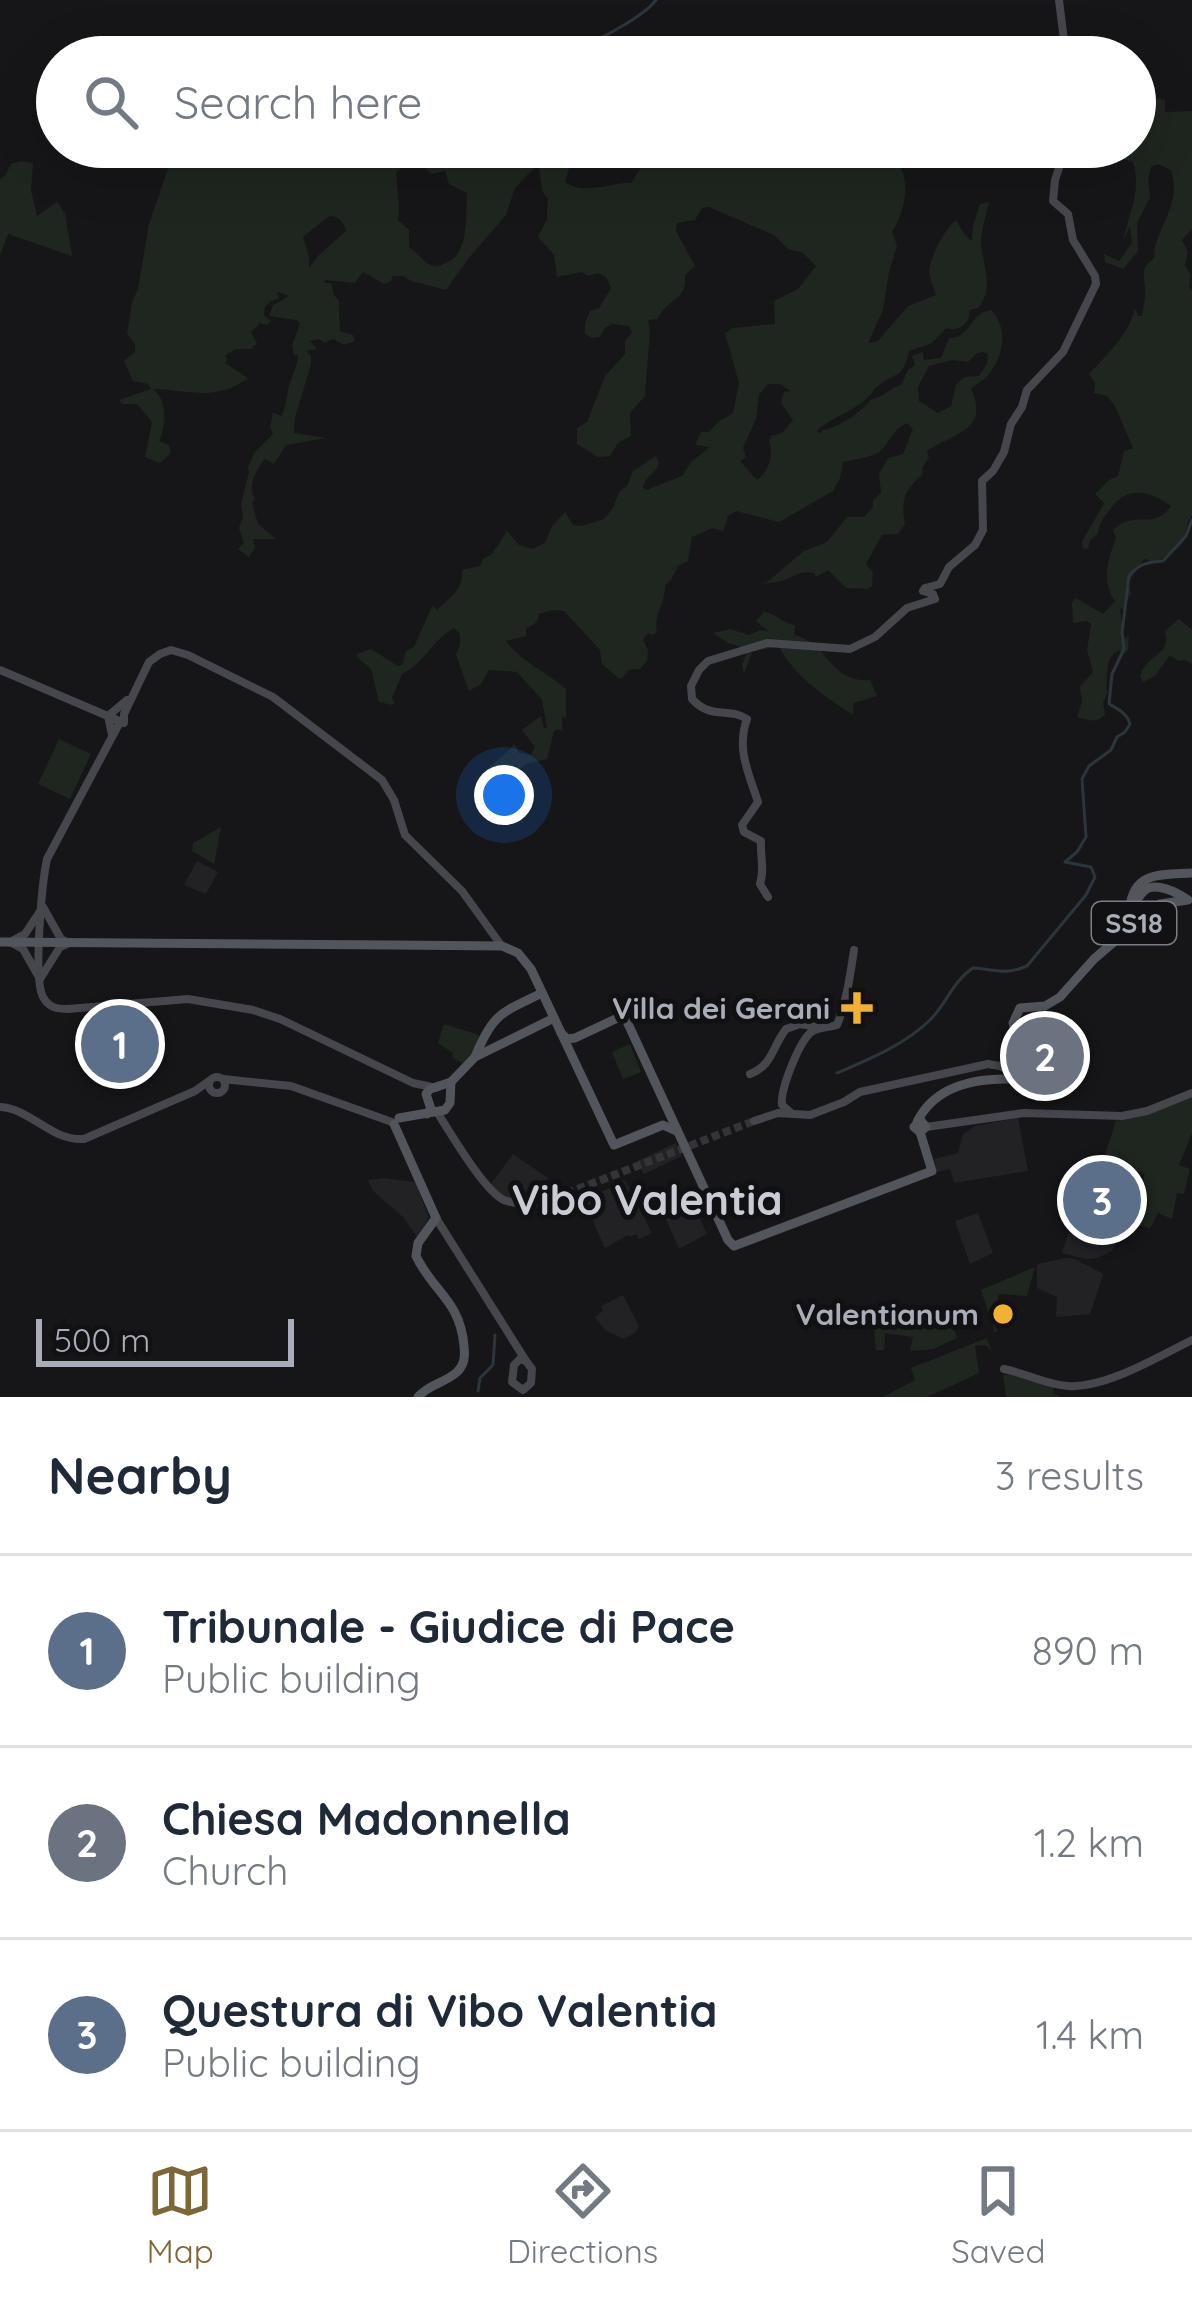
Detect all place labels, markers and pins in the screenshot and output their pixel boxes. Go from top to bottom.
place label: Villa dei Gerani [612,989,830,1027]
marker: Villa dei Gerani [841,992,873,1024]
pin: 1 [81,999,159,1089]
pin: 2 [1006,1011,1084,1101]
pin: 3 [1063,1155,1141,1245]
place label: Valentianum [795,1295,979,1333]
marker: Valentianum [990,1301,1016,1327]

